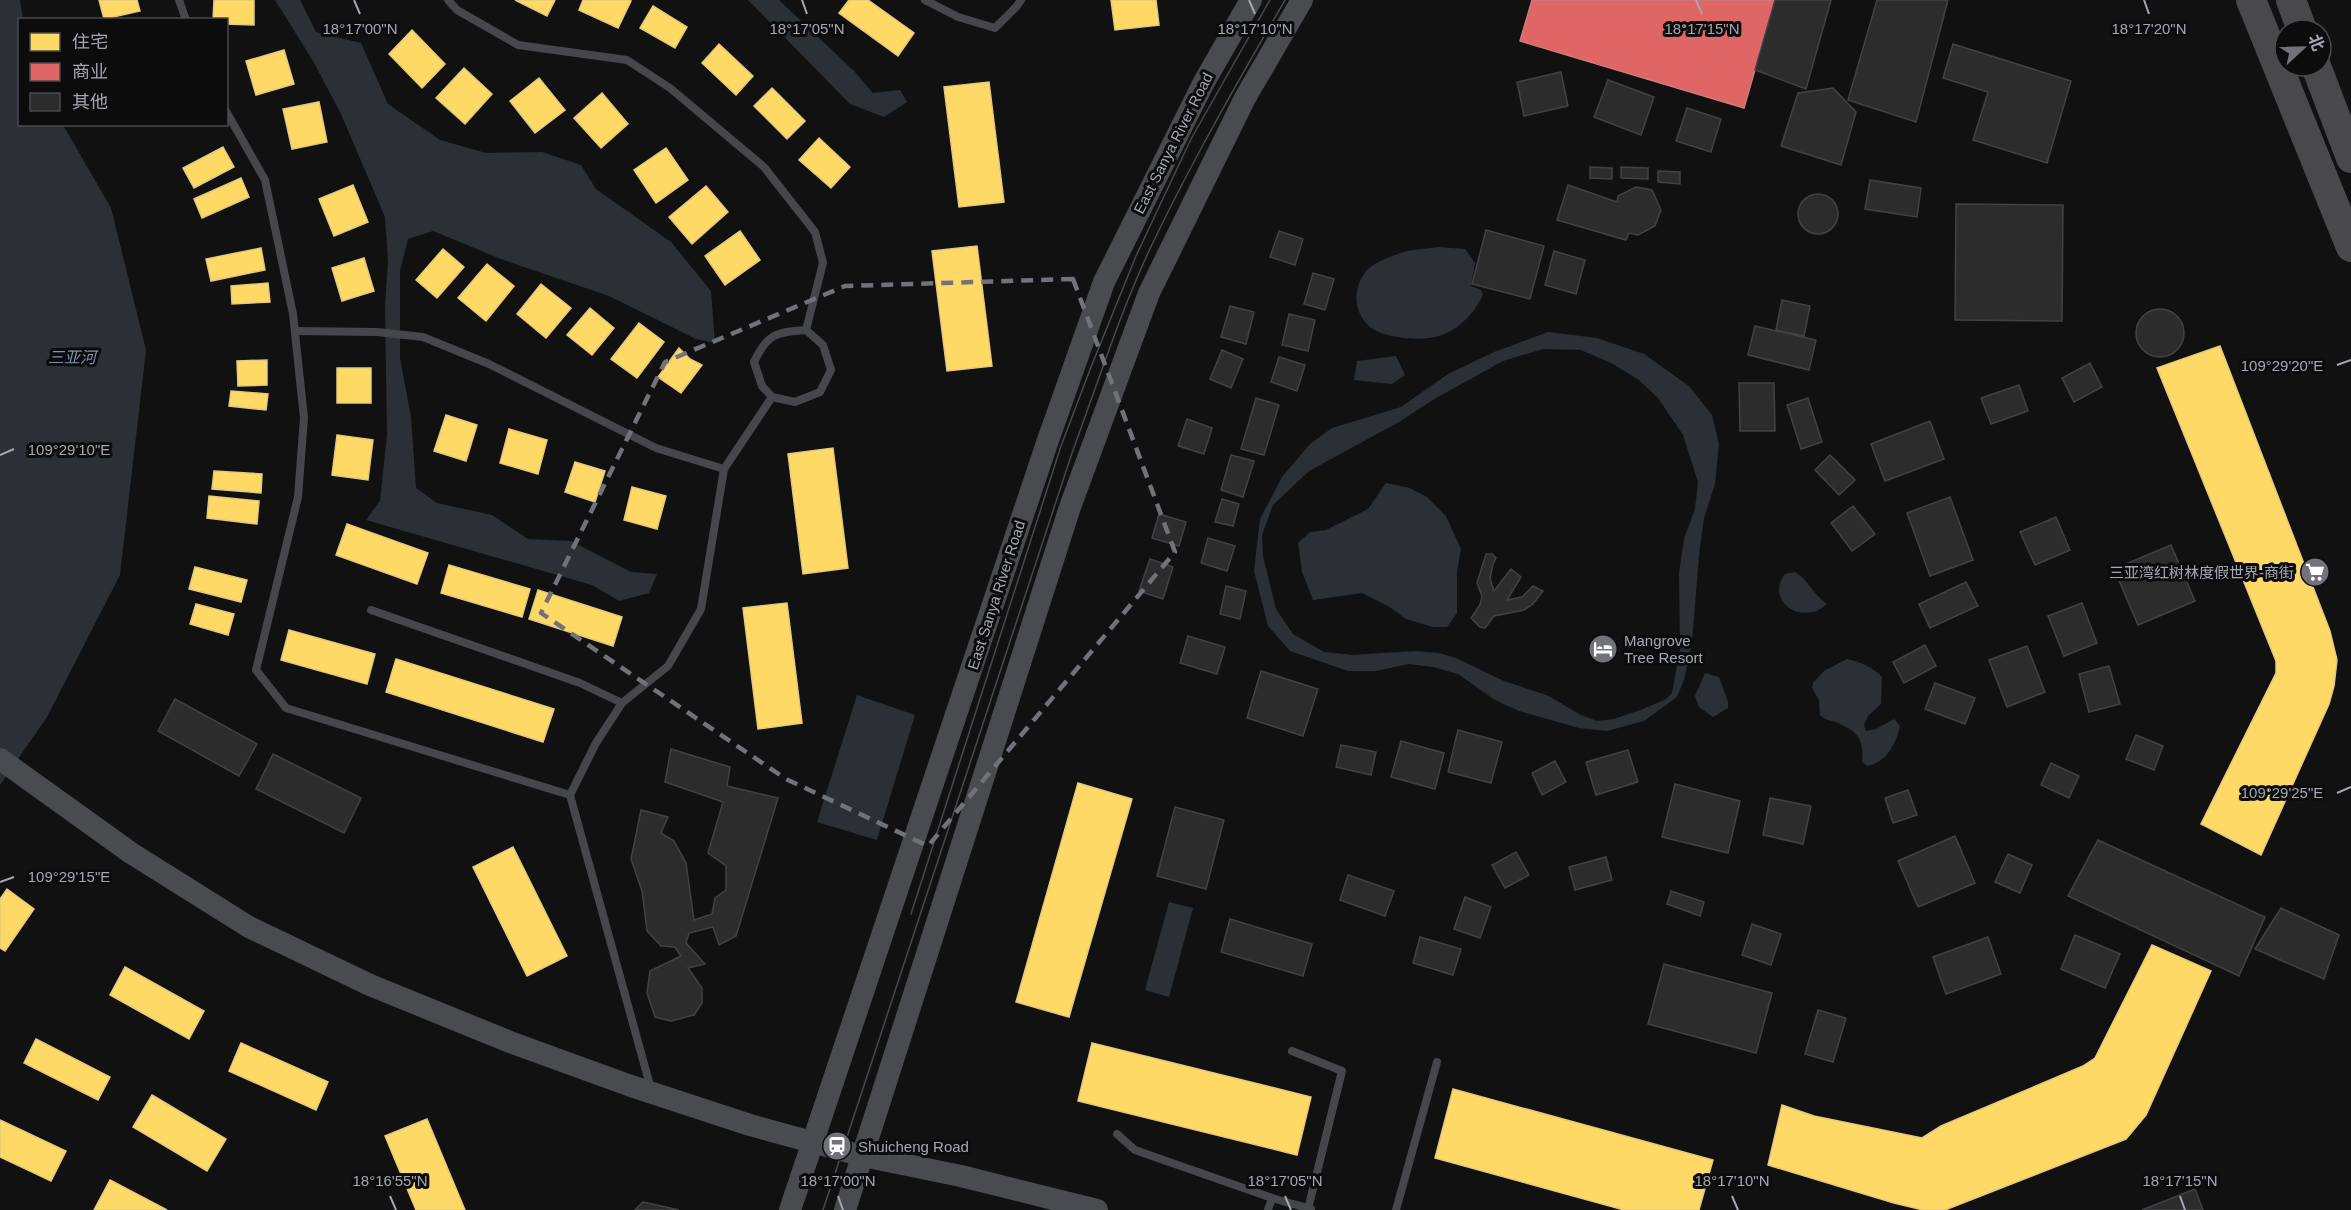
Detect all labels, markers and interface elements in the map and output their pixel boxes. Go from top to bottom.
legend [18,18,228,126]
north arrow [2273,18,2333,78]
text: 18°17'00"N [322,20,398,37]
text: 18°17'05"N [769,20,845,37]
text: 18°17'10"N [1217,20,1293,37]
text: 18°17'15"N [1664,20,1740,37]
text: 18°17'20"N [2111,20,2187,37]
text: 住宅 [72,32,108,52]
text: 北 [2306,32,2327,53]
text: 商业 [72,62,108,82]
street label: East Sanya River Road [1130,70,1216,216]
text: 其他 [72,92,108,112]
water label: 三亚河 [48,349,99,366]
text: 109°29'20"E [2241,357,2323,374]
text: 109°29'10"E [28,441,110,458]
street label: East Sanya River Road [964,518,1028,672]
supermarket icon: 三亚湾红树林度假世界-商街 [2299,556,2331,588]
place label: 三亚湾红树林度假世界-商街 [2109,564,2294,581]
place label: Mangrove Tree Resort [1624,632,1703,666]
hotel icon: Mangrove Tree Resort [1587,633,1619,665]
text: 109°29'25"E [2241,784,2323,801]
text: 109°29'15"E [28,868,110,885]
station icon: Shuicheng Road [821,1130,853,1162]
place label: Shuicheng Road [858,1138,969,1155]
text: 18°16'55"N [352,1172,428,1189]
text: 18°17'00"N [800,1172,876,1189]
text: 18°17'05"N [1247,1172,1323,1189]
text: 18°17'10"N [1694,1172,1770,1189]
text: 18°17'15"N [2142,1172,2218,1189]

